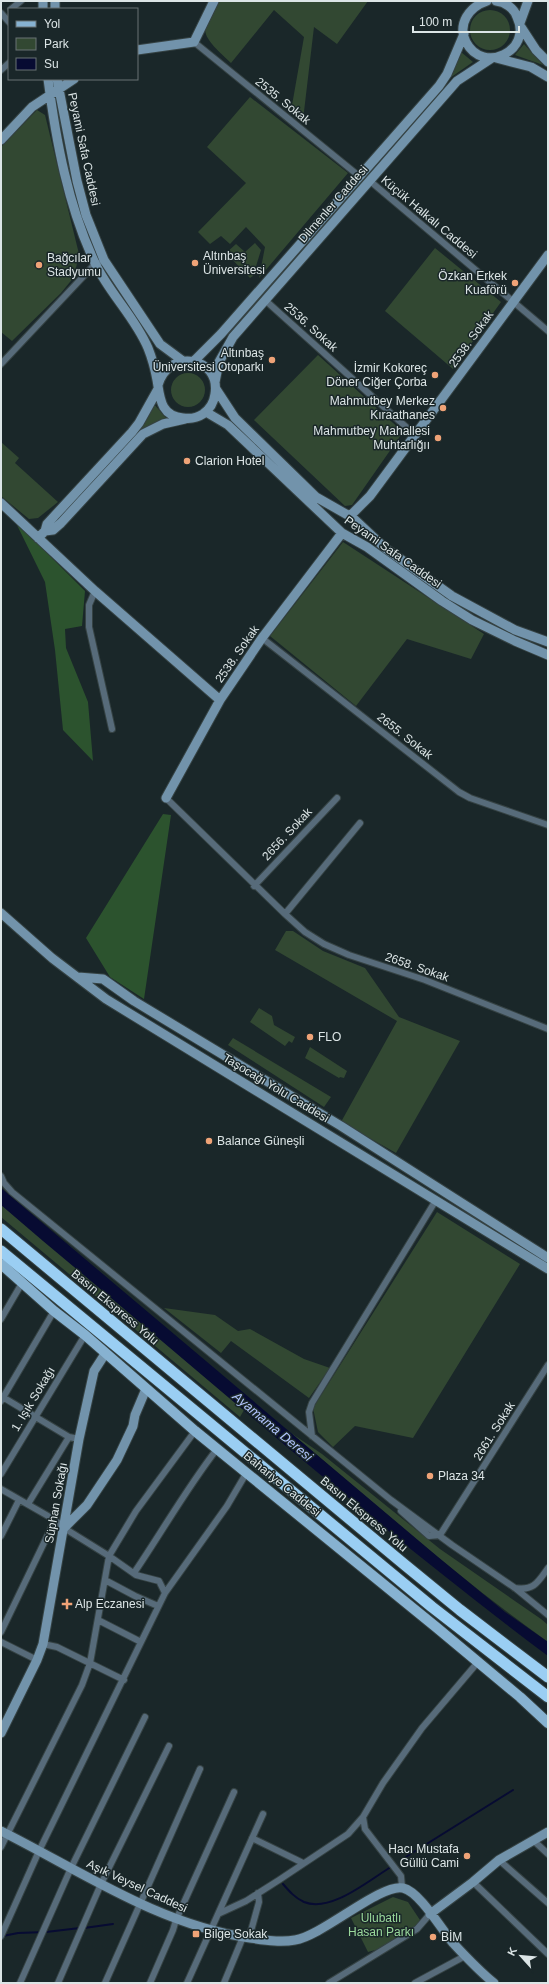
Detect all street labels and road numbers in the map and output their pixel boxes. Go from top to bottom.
street label: 2535. Sokak [253,75,314,128]
street label: Peyami Safa Caddesi [65,91,103,207]
street label: Dilmenler Caddesi [296,162,370,246]
street label: Küçük Halkalı Caddesi [378,173,480,261]
street label: 2536. Sokak [282,299,341,355]
street label: 2538. Sokak [446,307,497,370]
street label: Peyami Safa Caddesi [342,513,444,591]
street label: 2538. Sokak [212,622,262,685]
street label: 2655. Sokak [374,710,436,763]
street label: 2656. Sokak [259,804,316,863]
street label: 2658. Sokak [383,950,452,985]
street label: Taşocağı Yolu Caddesi [220,1051,332,1125]
street label: Basın Ekspress Yolu [69,1266,161,1348]
street label: 1. Işık Sokağı [8,1364,58,1434]
street label: 2661. Sokak [470,1398,518,1463]
street label: Bahariye Caddesi [241,1449,323,1519]
street label: Süphan Sokağı [42,1461,70,1545]
street label: Basın Ekspress Yolu [318,1473,410,1555]
street label: Aşık Veysel Caddesi [84,1857,190,1915]

